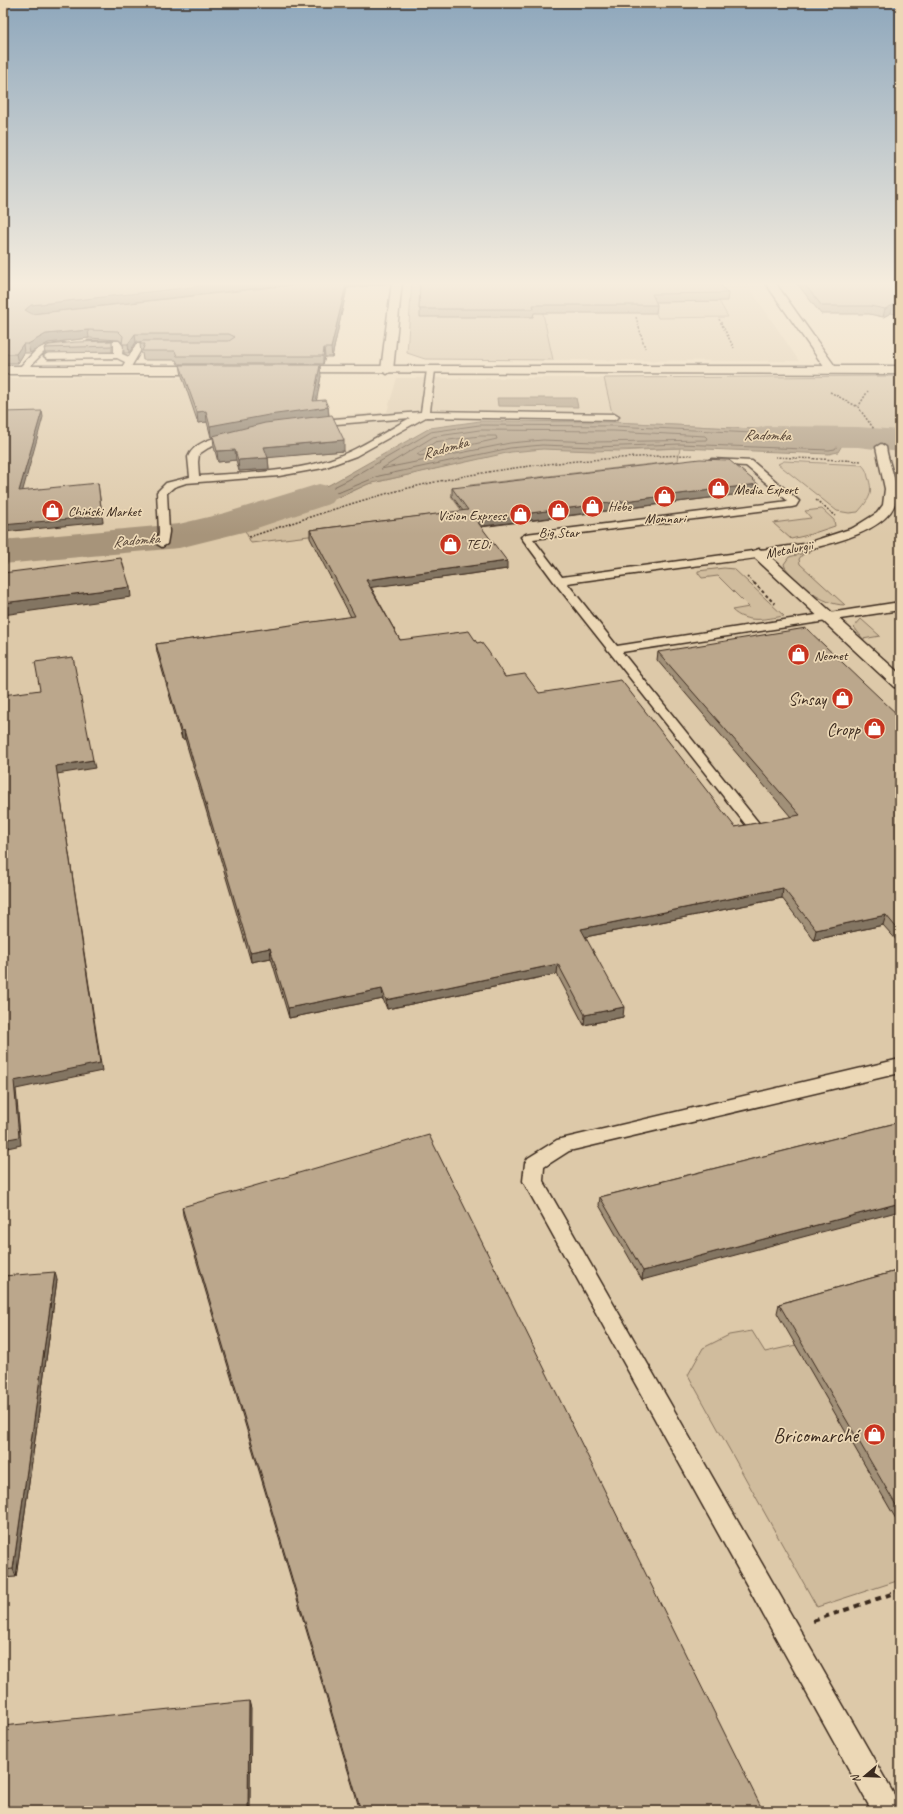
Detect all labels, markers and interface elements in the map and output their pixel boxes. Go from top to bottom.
water label: Radomka [744,426,792,445]
water label: Radomka [420,432,472,464]
shop icon: Media Expert [706,476,732,502]
place label: Media Expert [734,481,799,498]
shop icon: Monnari [652,483,678,509]
shop icon: Hebe [580,493,606,519]
shop icon: Big Star [546,497,572,523]
shop icon: Chiński Market [39,498,65,524]
place label: Hebe [608,498,633,515]
shop icon: Vision Express [508,502,534,528]
place label: Chiński Market [68,503,142,520]
place label: Vision Express [438,507,507,524]
place label: Monnari [645,510,688,527]
place label: Big Star [539,524,580,541]
water label: Radomka [112,529,162,552]
shop icon: TEDi [438,531,464,557]
place label: TEDi [466,536,493,553]
street label: Metalurgii [764,536,817,562]
shop icon: Neonet [785,642,811,668]
place label: Neonet [814,647,849,664]
shop icon: Sinsay [829,686,855,712]
place label: Sinsay [788,689,827,710]
shop icon: Cropp [862,716,888,742]
place label: Cropp [827,719,862,740]
shop icon: Bricomarché [861,1422,887,1448]
place label: Bricomarché [773,1423,861,1448]
north arrow [845,1756,885,1796]
text: N [847,1772,863,1785]

